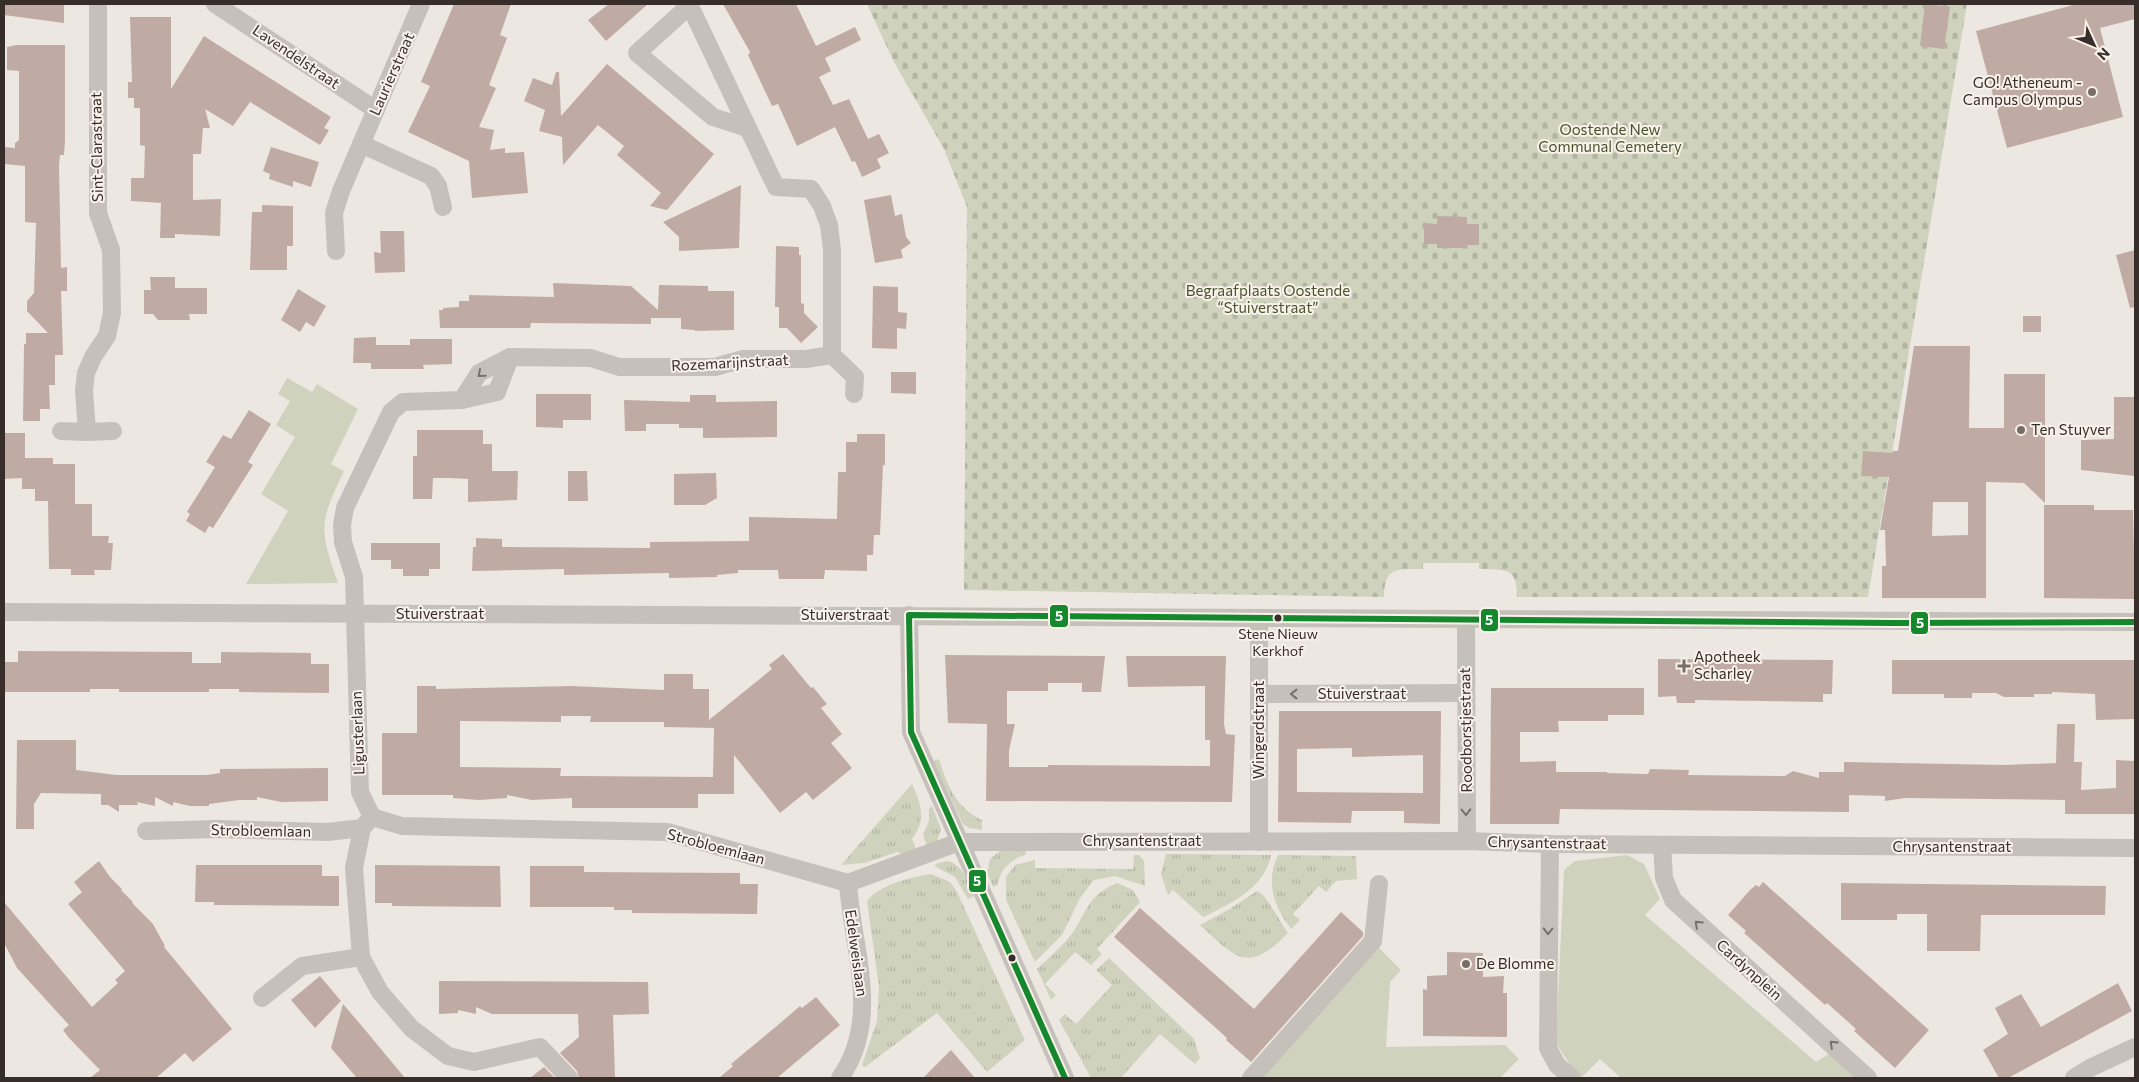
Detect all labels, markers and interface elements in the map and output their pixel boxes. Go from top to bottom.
street label: Lavendelstraat [250,20,344,92]
north arrow [2069,20,2119,70]
street label: Laurierstraat [365,29,417,118]
text: N [2094,45,2113,64]
place label: GO! Atheneum - Campus Olympus [1963,73,2082,108]
marker: GO! Atheneum - Campus Olympus [2086,86,2098,98]
street label: Sint-Clarastraat [86,92,106,202]
park label: Oostende New Communal Cemetery [1538,120,1682,155]
park label: Begraafplaats Oostende “Stuiverstraat” [1186,281,1350,316]
street label: Rozemarijnstraat [671,350,789,374]
one-way arrow [478,368,487,377]
place label: Ten Stuyver [2031,420,2111,438]
marker: Ten Stuyver [2015,424,2027,436]
street label: Stuiverstraat [396,604,484,622]
line badge: 5 [1049,604,1069,628]
street label: Stuiverstraat [801,605,889,623]
text: 5 [1055,607,1063,624]
line badge: 5 [1480,608,1499,632]
text: 5 [1485,611,1493,628]
line badge: 5 [1910,611,1929,635]
marker: Stene Nieuw Kerkhof [1273,613,1283,623]
text: 5 [1916,614,1924,631]
place label: Stene Nieuw Kerkhof [1238,625,1318,659]
place label: Apotheek Scharley [1694,647,1761,682]
marker: Apotheek Scharley [1678,660,1690,672]
street label: Roodborstjestraat [1455,667,1475,793]
street label: Wingerdstraat [1249,681,1267,779]
street label: Stuiverstraat [1318,684,1406,702]
one-way arrow [1290,689,1298,699]
street label: Ligusterlaan [347,691,367,775]
one-way arrow [1461,808,1471,816]
street label: Strobloemlaan [211,820,311,840]
street label: Strobloemlaan [666,824,767,868]
street label: Chrysantenstraat [1083,831,1201,849]
street label: Chrysantenstraat [1487,832,1607,852]
street label: Chrysantenstraat [1893,837,2011,855]
line badge: 5 [968,869,987,893]
text: 5 [973,872,981,889]
street label: Edelweislaan [842,908,872,998]
one-way arrow [1695,921,1704,930]
one-way arrow [1543,927,1554,935]
street label: Cardynplein [1713,935,1786,1003]
unlabelled marker [1007,953,1017,963]
place label: De Blomme [1476,954,1554,972]
marker: De Blomme [1460,958,1472,970]
one-way arrow [1829,1041,1838,1050]

